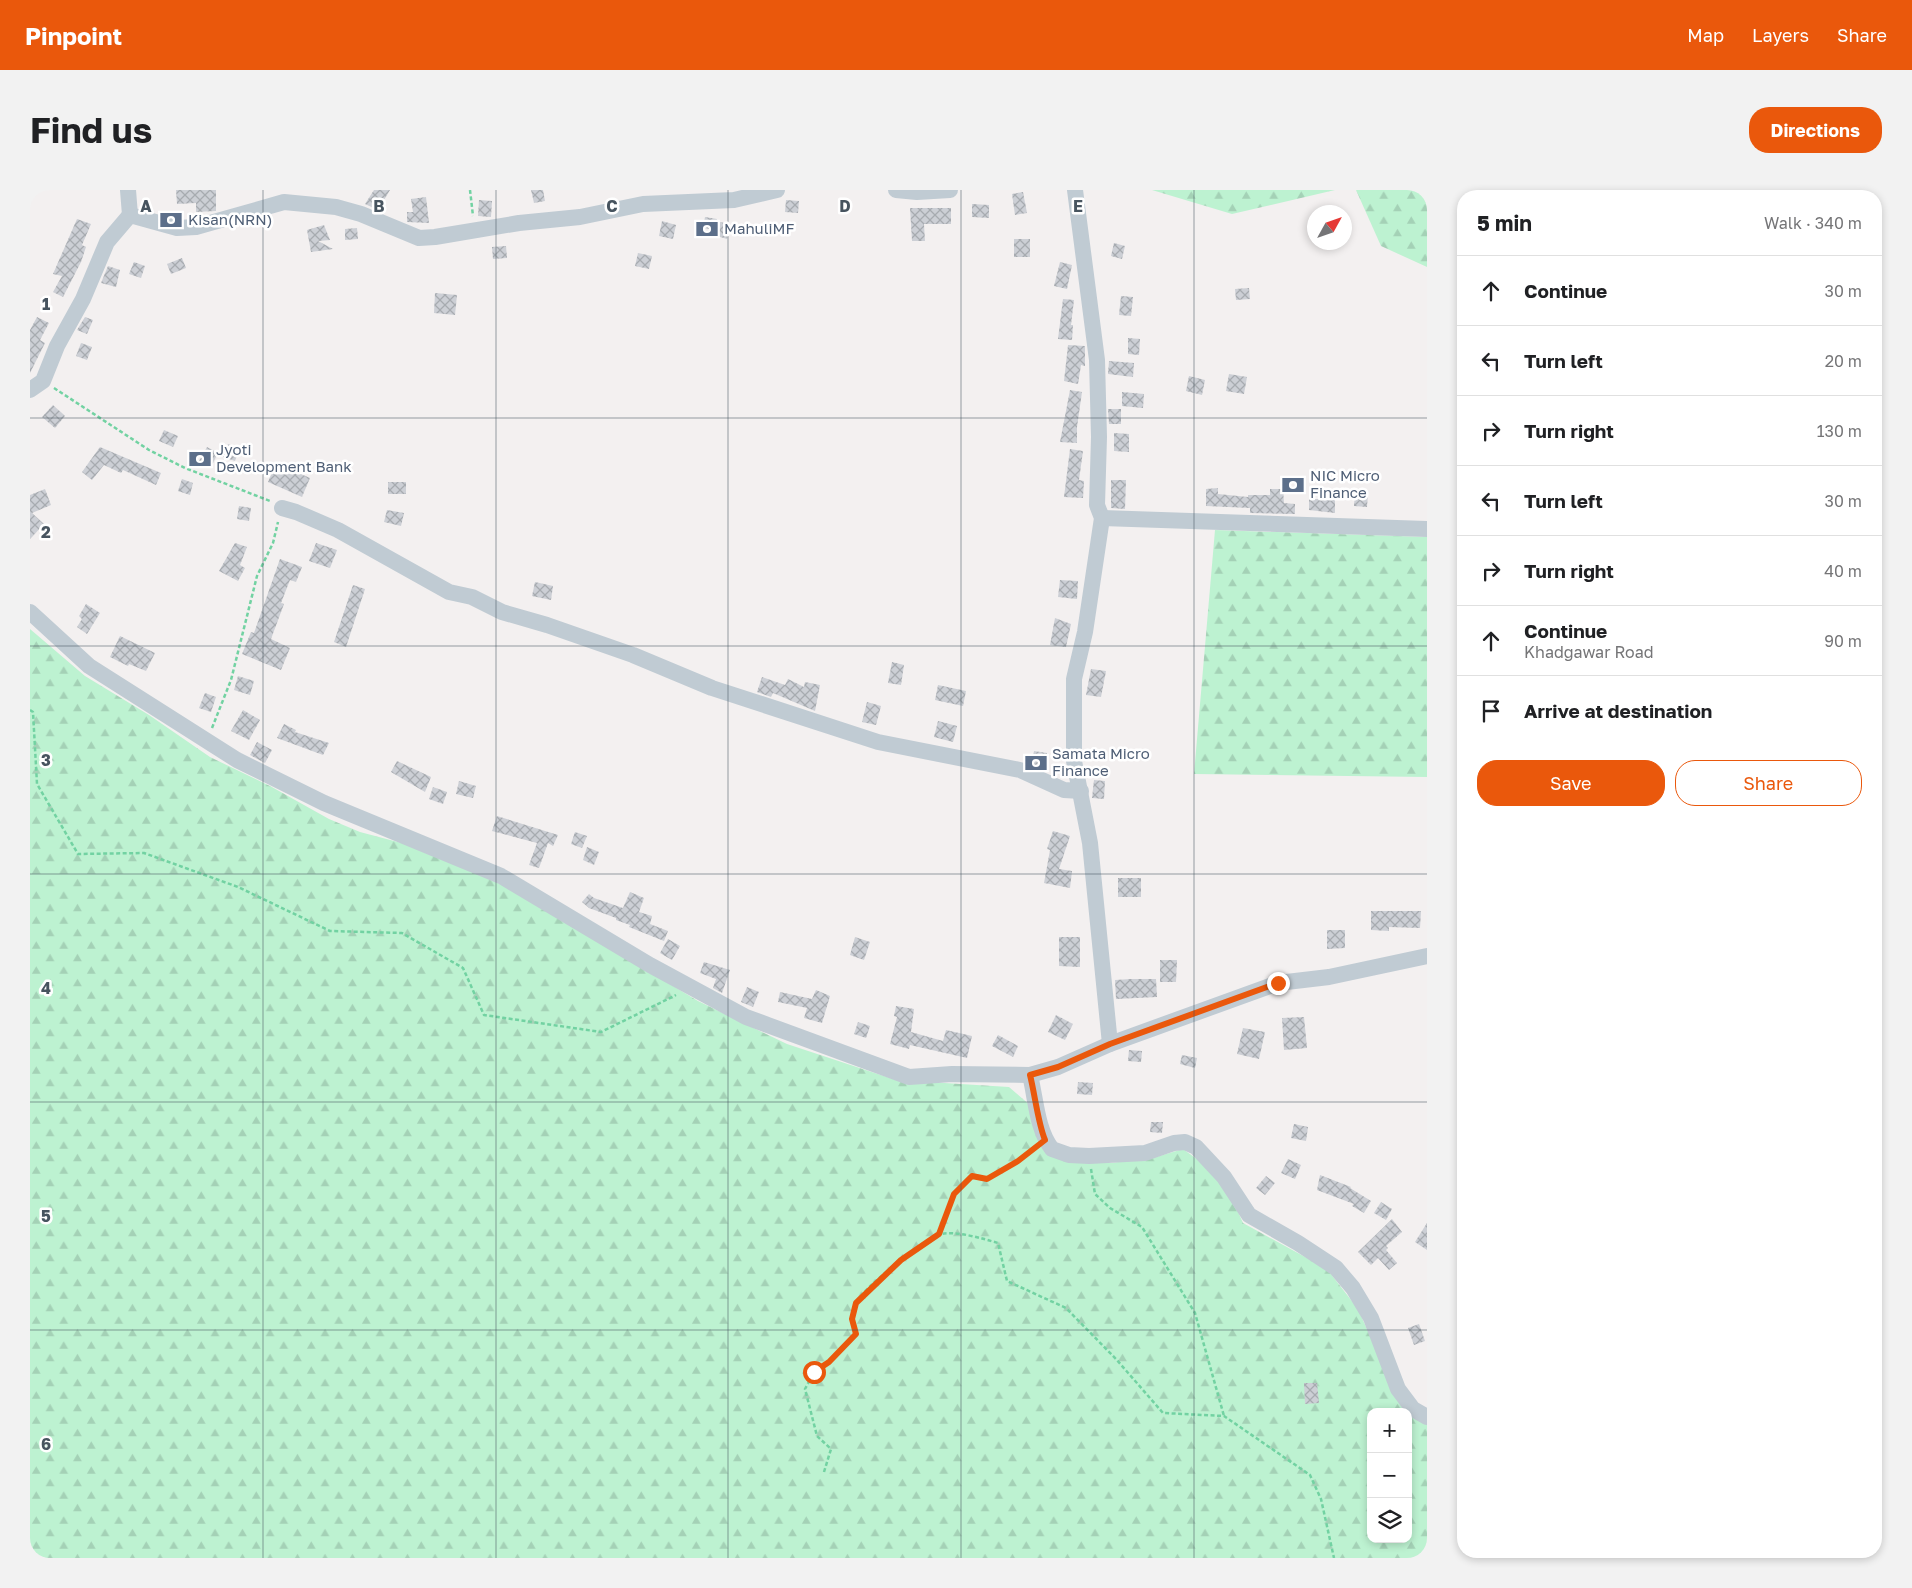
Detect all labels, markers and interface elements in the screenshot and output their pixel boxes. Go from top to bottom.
text: Pinpoint [25,21,122,50]
text: Map [1687,24,1724,46]
text: Layers [1752,24,1809,46]
text: Share [1837,24,1887,46]
button: Directions [1749,107,1882,153]
text: Find us [30,109,152,151]
text: A [140,196,152,216]
text: B [373,196,385,216]
text: C [606,196,618,216]
text: D [839,196,851,216]
text: E [1073,196,1083,216]
north arrow [1307,205,1352,250]
bank icon: Kisan(NRN) [158,207,184,233]
place label: Kisan(NRN) [188,210,272,228]
text: 5 min [1477,210,1532,236]
text: Walk · 340 m [1764,213,1862,233]
bank icon: MahuliMF [694,216,720,242]
place label: MahuliMF [724,219,794,237]
icon: ahead [1477,277,1505,305]
text: Continue [1524,279,1607,302]
text: 30 m [1825,281,1862,301]
text: 1 [42,294,50,314]
icon: left [1477,347,1505,375]
text: Turn left [1524,349,1603,372]
text: 20 m [1825,351,1862,371]
icon: right [1477,417,1505,445]
text: Turn right [1524,419,1614,442]
text: 130 m [1817,421,1862,441]
place label: Jyoti Development Bank [216,440,352,475]
bank icon: Jyoti Development Bank [187,446,213,472]
place label: NIC Micro Finance [1310,466,1380,501]
bank icon: NIC Micro Finance [1280,472,1306,498]
icon: left [1477,487,1505,515]
text: Turn left [1524,489,1603,512]
text: 30 m [1825,491,1862,511]
text: 2 [41,522,51,542]
icon: right [1477,557,1505,585]
text: Turn right [1524,559,1614,582]
text: 40 m [1824,561,1862,581]
text: Continue [1524,619,1607,642]
icon: ahead [1477,627,1505,655]
text: 90 m [1824,631,1862,651]
text: Khadgawar Road [1524,642,1654,662]
icon: arrive [1477,697,1505,725]
text: Arrive at destination [1524,699,1712,722]
place label: Samata Micro Finance [1052,744,1150,779]
text: 3 [41,750,51,770]
bank icon: Samata Micro Finance [1023,750,1049,776]
button: Save [1477,760,1665,806]
button: Share [1675,760,1862,806]
route end [1267,972,1290,995]
text: 4 [41,978,51,998]
text: 5 [41,1206,51,1226]
route start [803,1361,826,1384]
map controls [1367,1408,1412,1543]
button: + [1367,1408,1412,1453]
text: 6 [41,1434,51,1454]
button: − [1367,1453,1412,1498]
button: layers [1367,1498,1412,1543]

